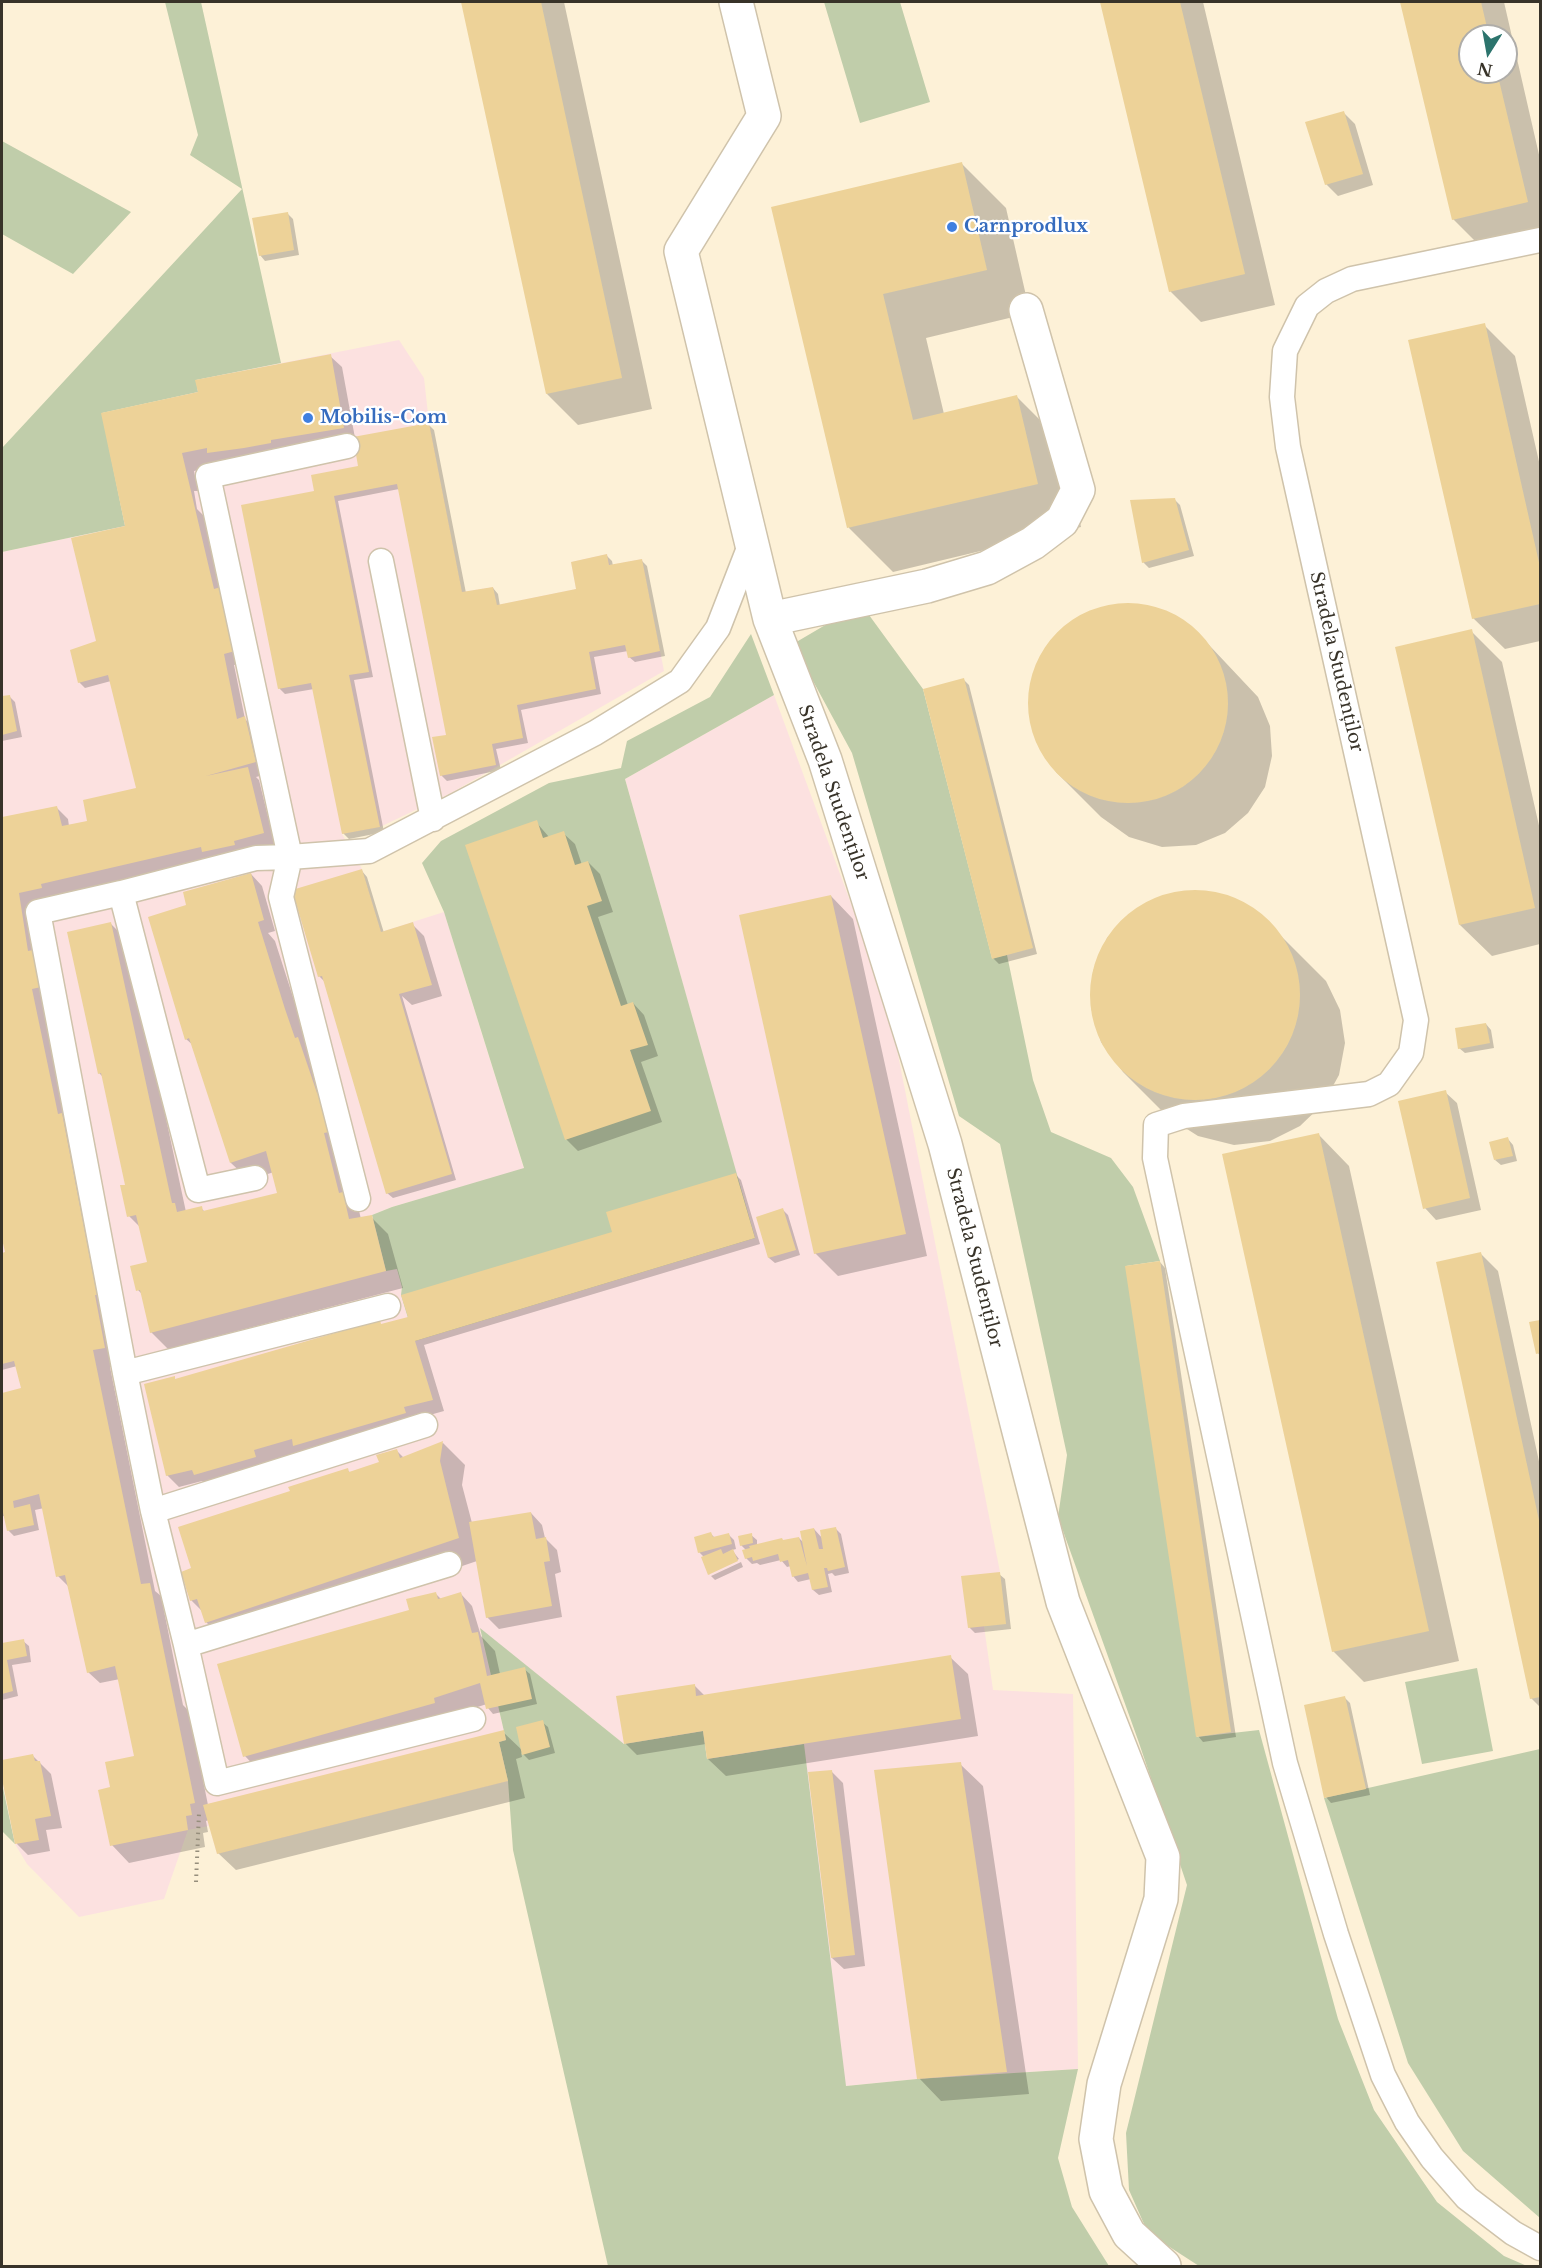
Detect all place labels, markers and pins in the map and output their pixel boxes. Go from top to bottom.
place label: Carnprodlux [964,216,1088,238]
marker: Carnprodlux [945,220,959,234]
place label: Mobilis-Com [320,407,447,429]
marker: Mobilis-Com [301,411,315,425]

